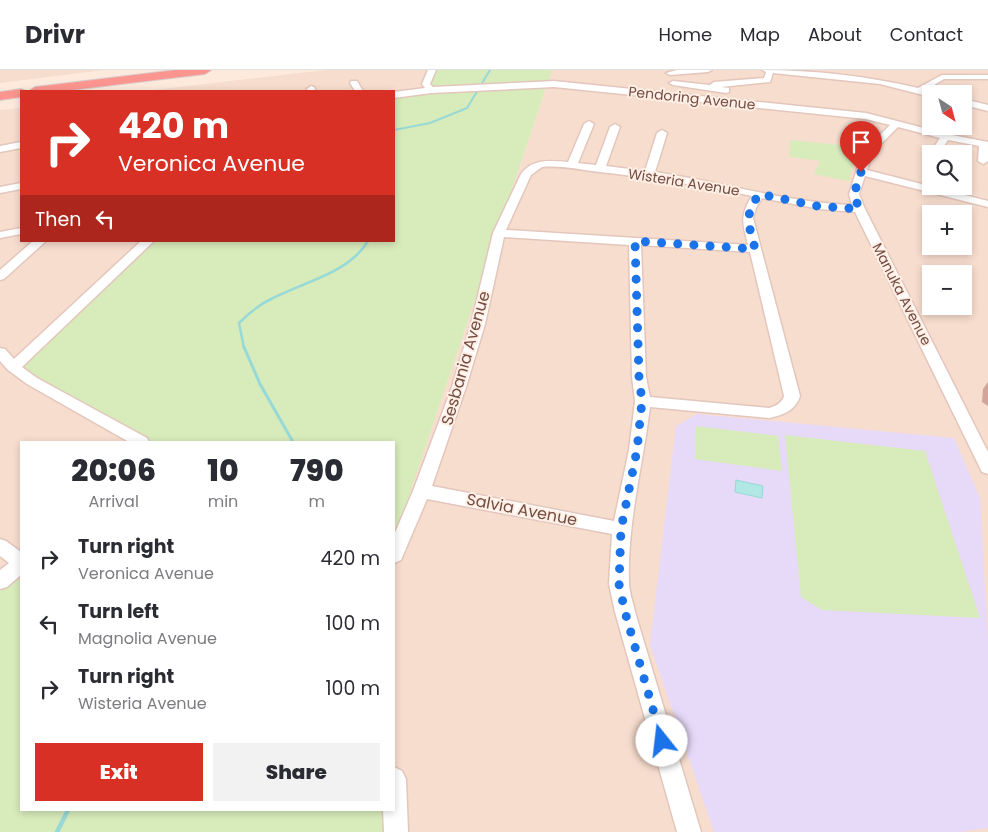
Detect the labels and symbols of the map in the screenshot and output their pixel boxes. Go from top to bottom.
street label: Pendoring Avenue [628,81,757,115]
north arrow [922,85,972,135]
pin [840,121,882,172]
street label: Wisteria Avenue [627,163,741,201]
street label: Manuka Avenue [868,239,937,349]
street label: Sesbania Avenue [435,288,496,428]
street label: Salvia Avenue [465,487,579,532]
position arrow [635,714,687,766]

